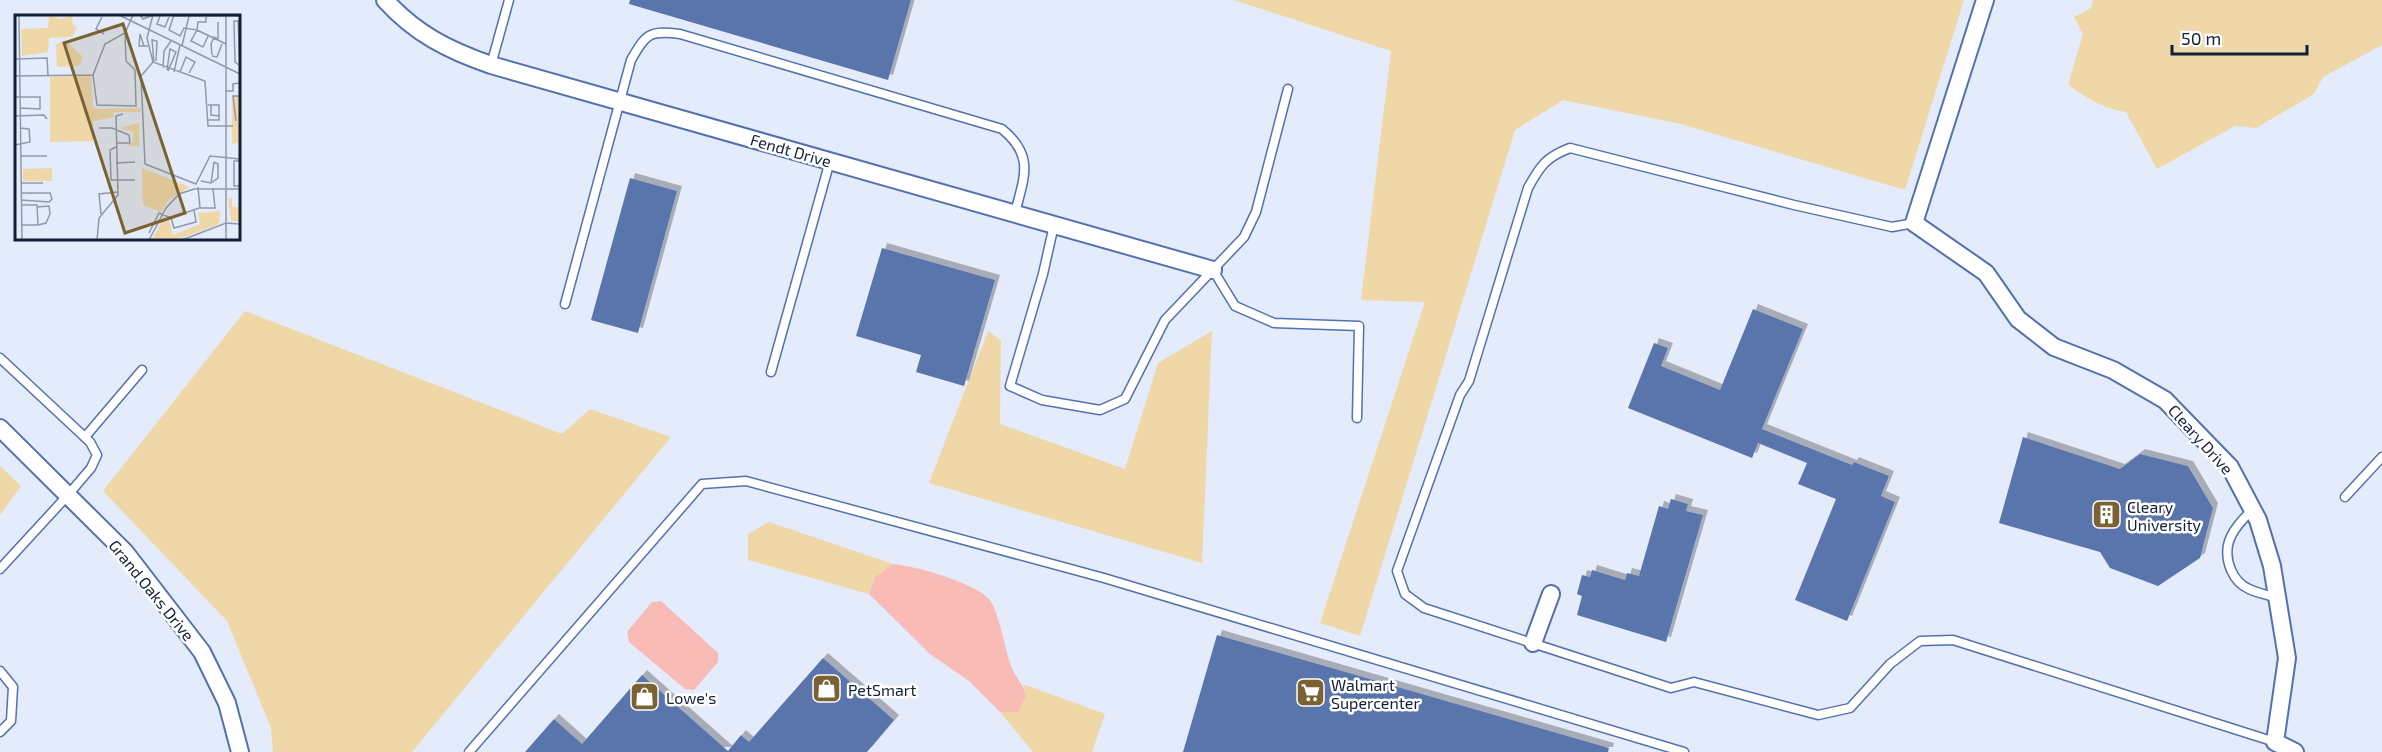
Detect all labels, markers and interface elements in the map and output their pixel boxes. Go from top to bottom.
inset map [15,15,240,240]
scale bar [2172,18,2307,56]
text: 50 m [2181,27,2221,49]
street label: Fendt Drive [748,129,834,171]
street label: Cleary Drive [2165,400,2237,478]
place label: Cleary University [2127,497,2202,534]
building icon: Cleary University [2090,499,2122,531]
street label: Grand Oaks Drive [105,536,199,644]
shop icon: PetSmart [811,673,843,705]
place label: Walmart Supercenter [1331,675,1420,712]
supermarket icon: Walmart Supercenter [1294,677,1326,709]
place label: PetSmart [848,680,916,699]
shop icon: Lowe's [629,681,661,713]
place label: Lowe's [666,688,716,707]

